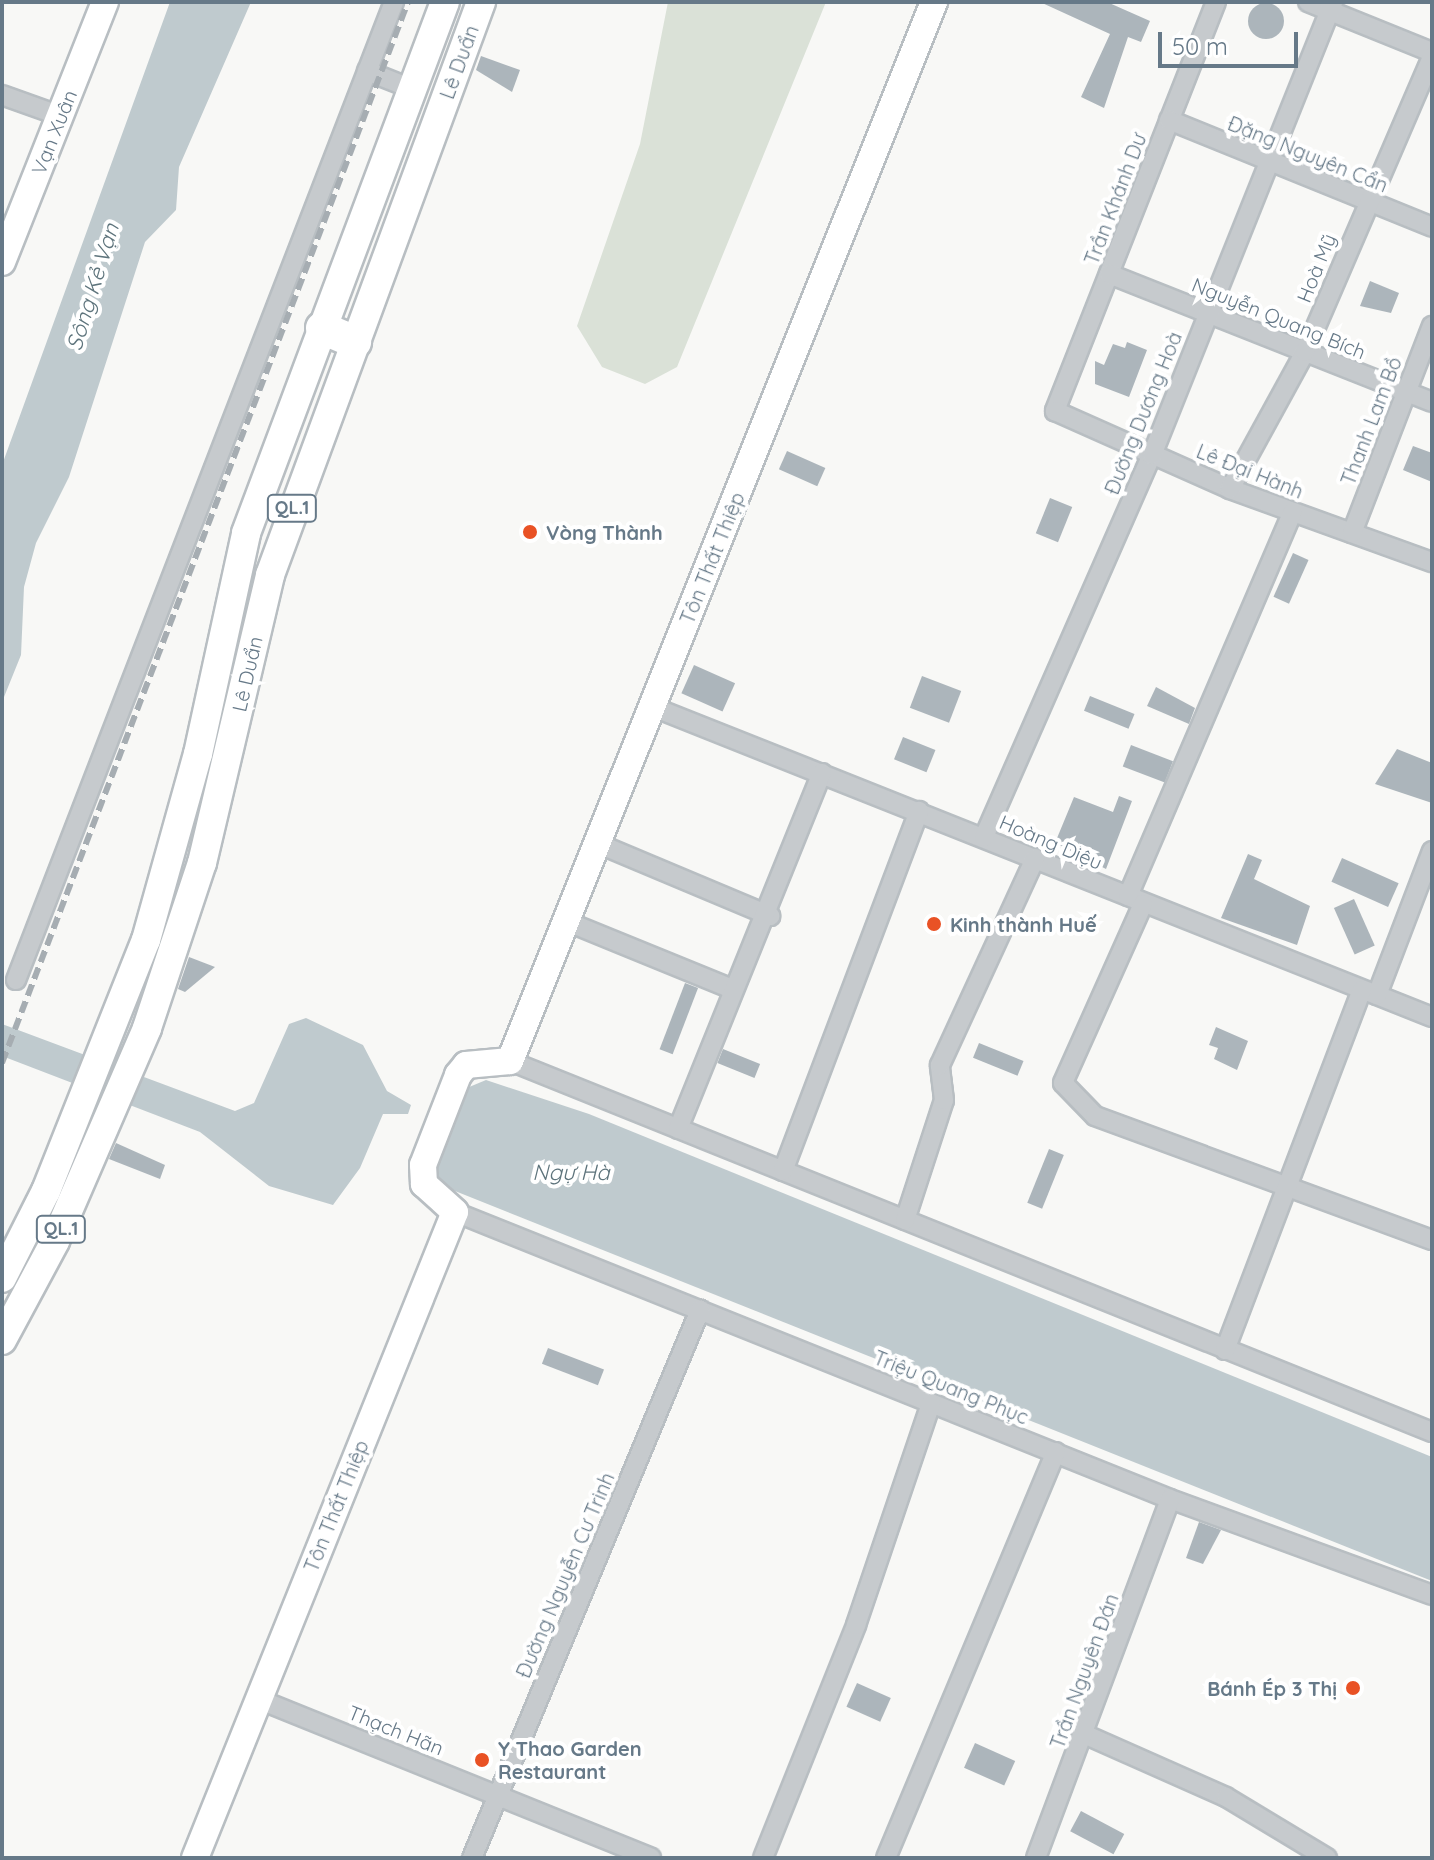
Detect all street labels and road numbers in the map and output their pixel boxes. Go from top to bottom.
street label: Lê Duẩn [435,22,483,102]
street label: Vạn Xuân [26,86,82,178]
street label: Đặng Nguyên Cẩn [1224,111,1392,197]
street label: Trần Khánh Dư [1079,130,1151,268]
street label: Hoà Mỹ [1291,230,1341,306]
street label: Nguyễn Quang Bích [1189,272,1369,364]
street label: Đường Dương Hoà [1099,328,1187,498]
street label: Thanh Lam Bồ [1336,353,1406,489]
street label: Lê Đại Hành [1193,439,1307,503]
street label: Tôn Thất Thiệp [675,489,749,627]
road number: QL.1 [266,494,318,522]
street label: Lê Duẩn [227,634,267,714]
street label: Hoàng Diệu [996,810,1106,874]
road number: QL.1 [35,1215,87,1243]
street label: Triệu Quang Phục [870,1345,1032,1429]
street label: Tôn Thất Thiệp [299,1437,373,1575]
street label: Đường Nguyễn Cư Trinh [511,1469,619,1681]
street label: Trần Nguyên Đán [1045,1590,1123,1752]
street label: Thạch Hãn [345,1700,447,1760]

